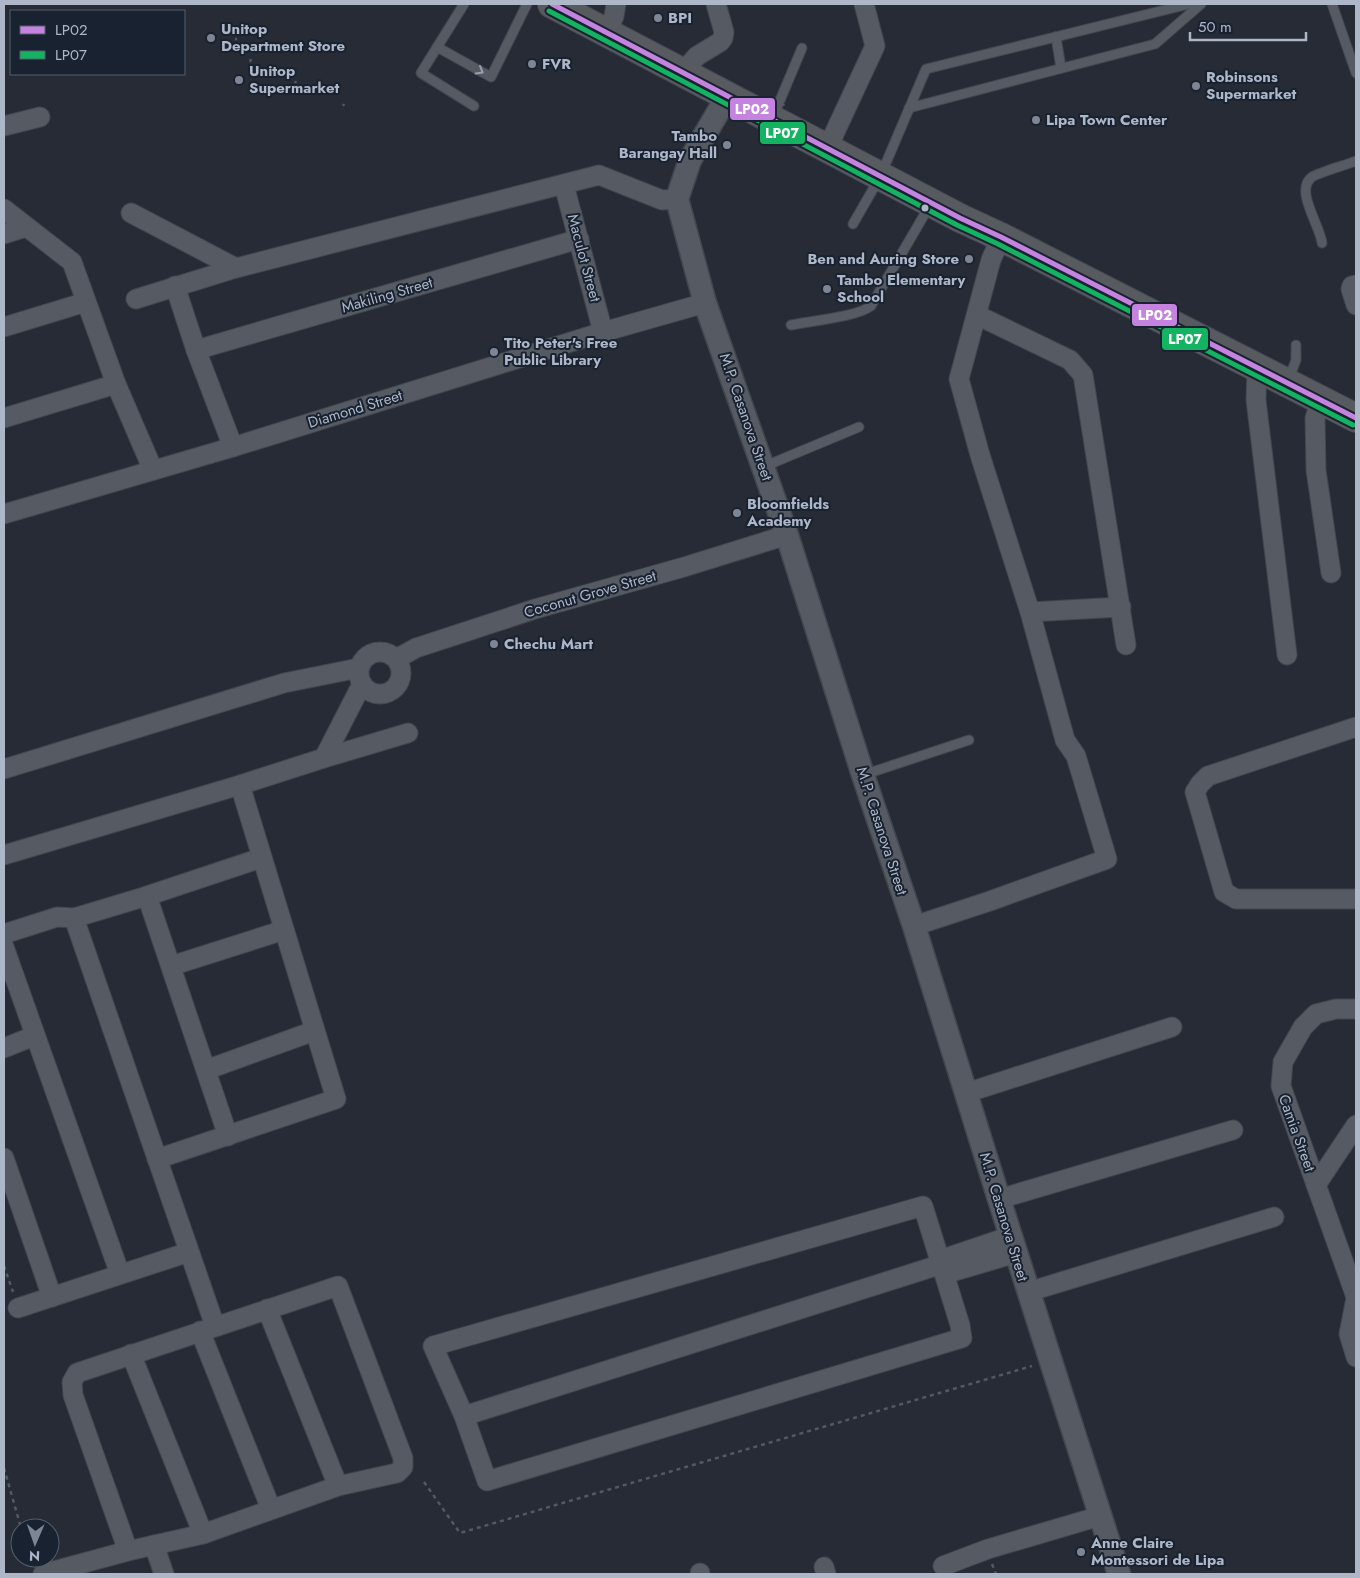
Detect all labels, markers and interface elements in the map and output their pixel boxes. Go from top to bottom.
place label: BPI [668,7,692,29]
legend [10,10,185,75]
scale bar [1190,10,1306,42]
marker: BPI [652,12,664,24]
text: 50 m [1198,16,1232,38]
place label: Unitop Department Store [221,18,346,57]
text: LP02 [55,19,88,41]
marker: Unitop Department Store [205,32,217,44]
text: LP07 [55,44,87,66]
place label: FVR [542,53,571,75]
marker: FVR [526,58,538,70]
place label: Unitop Supermarket [249,60,340,99]
one-way arrow [474,65,483,75]
place label: Robinsons Supermarket [1206,66,1297,105]
marker: Unitop Supermarket [233,74,245,86]
marker: Robinsons Supermarket [1190,80,1202,92]
line badge: LP02 [729,97,776,121]
text: LP02 [735,99,769,119]
place label: Lipa Town Center [1046,109,1168,131]
marker: Lipa Town Center [1030,114,1042,126]
line badge: LP07 [759,121,806,145]
text: LP07 [765,123,799,143]
place label: Tambo Barangay Hall [619,125,717,164]
marker: Tambo Barangay Hall [721,139,733,151]
unlabelled marker [920,203,930,213]
street label: Maculot Street [562,212,606,305]
place label: Ben and Auring Store [807,248,959,270]
marker: Ben and Auring Store [963,253,975,265]
place label: Tambo Elementary School [837,269,966,308]
street label: Makiling Street [339,271,436,319]
marker: Tambo Elementary School [821,283,833,295]
line badge: LP02 [1131,303,1178,327]
text: LP02 [1138,305,1172,325]
line badge: LP07 [1161,327,1209,351]
text: LP07 [1168,329,1202,349]
place label: Tito Peter's Free Public Library [504,332,618,371]
marker: Tito Peter's Free Public Library [488,346,500,358]
street label: M.P. Casanova Street [714,350,778,484]
street label: Diamond Street [305,384,405,434]
place label: Bloomfields Academy [746,493,829,532]
marker: Bloomfields Academy [731,507,743,519]
street label: Coconut Grove Street [521,564,659,623]
place label: Chechu Mart [504,633,593,655]
marker: Chechu Mart [488,638,500,650]
street label: M.P. Casanova Street [851,764,913,898]
street label: Camia Street [1273,1091,1321,1175]
street label: M.P. Casanova Street [974,1150,1034,1284]
north arrow [10,1518,60,1568]
place label: Anne Claire Montessori de Lipa [1090,1532,1224,1571]
text: N [29,1546,40,1566]
marker: Anne Claire Montessori de Lipa [1075,1546,1087,1558]

